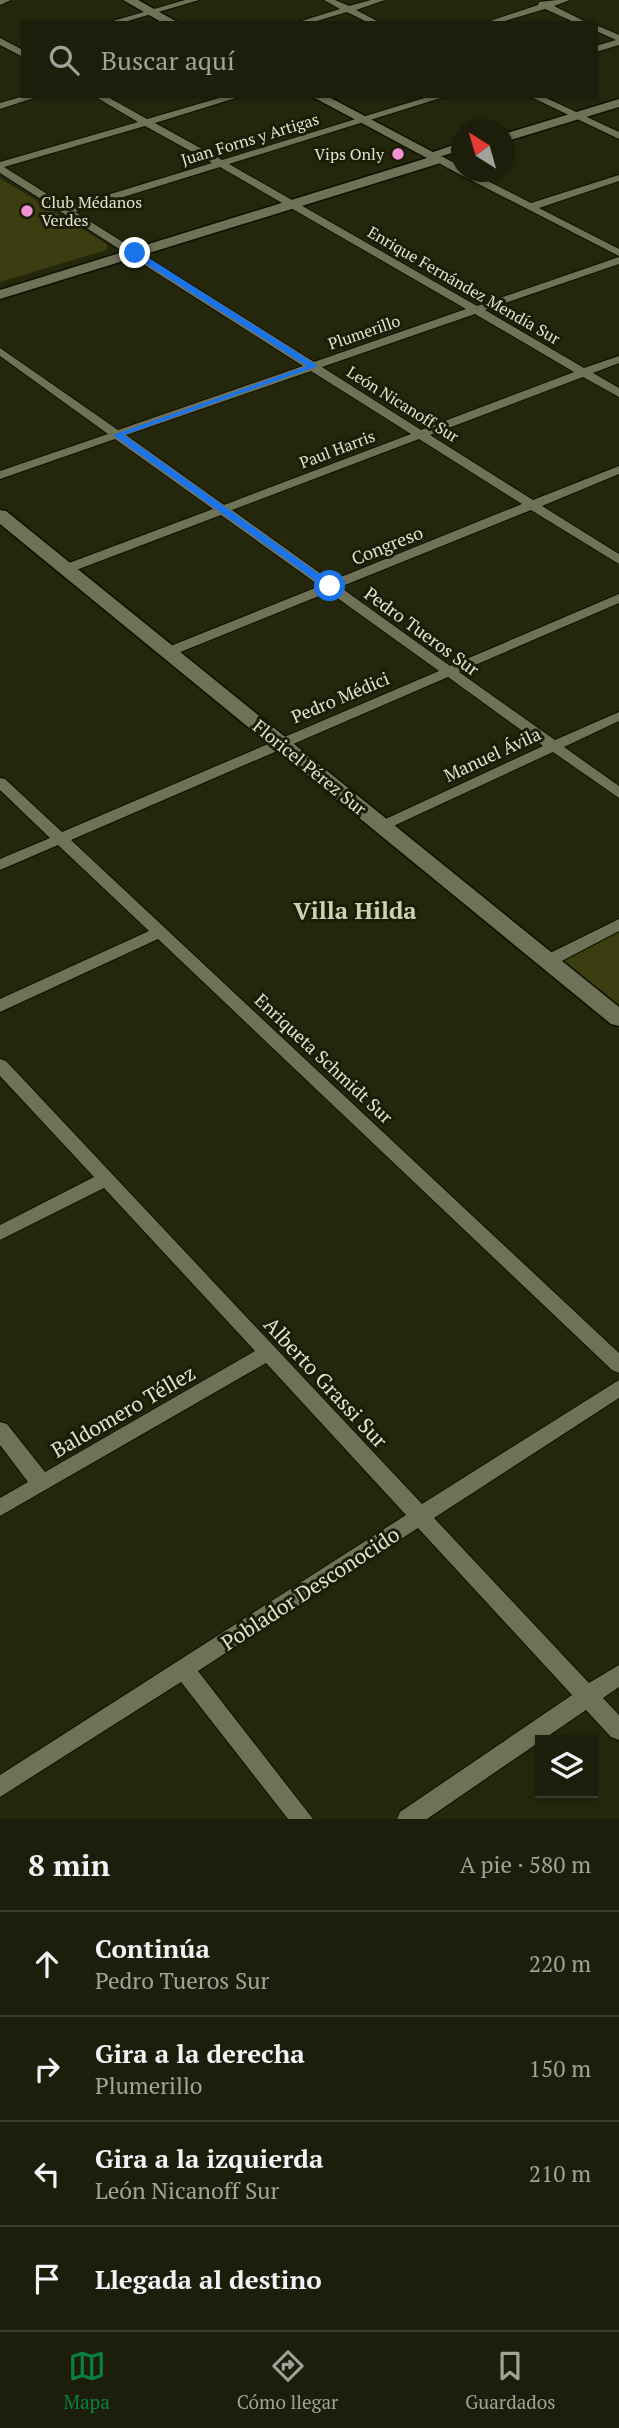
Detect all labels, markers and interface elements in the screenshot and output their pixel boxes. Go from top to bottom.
search box [21,21,598,98]
icon: search [45,41,83,79]
text: Buscar aquí [101,43,235,77]
street label: Juan Forns y Artigas [178,108,322,170]
north arrow [451,119,514,182]
place label: Vips Only [314,143,385,165]
marker: Vips Only [390,146,406,162]
place label: Club Médanos Verdes [41,191,142,231]
marker: Club Médanos Verdes [19,203,35,219]
street label: Enrique Fernández Mendía Sur [364,221,565,350]
route end [119,237,150,268]
street label: Plumerillo [325,309,403,355]
street label: León Nicanoff Sur [343,361,464,448]
street label: Paul Harris [296,425,378,473]
street label: Congreso [348,520,426,570]
route start [314,570,345,601]
street label: Pedro Tueros Sur [360,581,484,681]
street label: Pedro Médici [287,666,393,728]
street label: Floricel Pérez Sur [248,714,372,820]
street label: Manuel Ávila [440,721,544,787]
district label: Villa Hilda [293,894,417,926]
street label: Enriqueta Schmidt Sur [250,988,398,1128]
street label: Alberto Grassi Sur [258,1311,394,1453]
street label: Baldomero Téllez [46,1358,200,1464]
street label: Poblador Desconocido [215,1520,405,1656]
map controls [535,1735,598,1798]
button: layers [535,1735,598,1798]
text: 8 min [28,1845,110,1885]
text: A pie · 580 m [460,1849,591,1880]
text: Continúa [95,1931,210,1965]
icon: ahead [28,1945,66,1983]
text: 220 m [529,1948,591,1979]
text: Pedro Tueros Sur [95,1965,269,1996]
text: Gira a la derecha [95,2036,305,2070]
icon: right [28,2050,66,2088]
text: 150 m [529,2053,591,2084]
text: Plumerillo [95,2070,203,2101]
text: Gira a la izquierda [95,2141,323,2175]
icon: left [28,2155,66,2193]
text: 210 m [529,2158,591,2189]
text: León Nicanoff Sur [95,2175,279,2206]
icon: arrive [28,2260,66,2298]
text: Llegada al destino [95,2262,322,2296]
tab: Mapa [63,2347,110,2414]
tab: Cómo llegar [237,2347,338,2414]
tab: Guardados [465,2347,556,2414]

